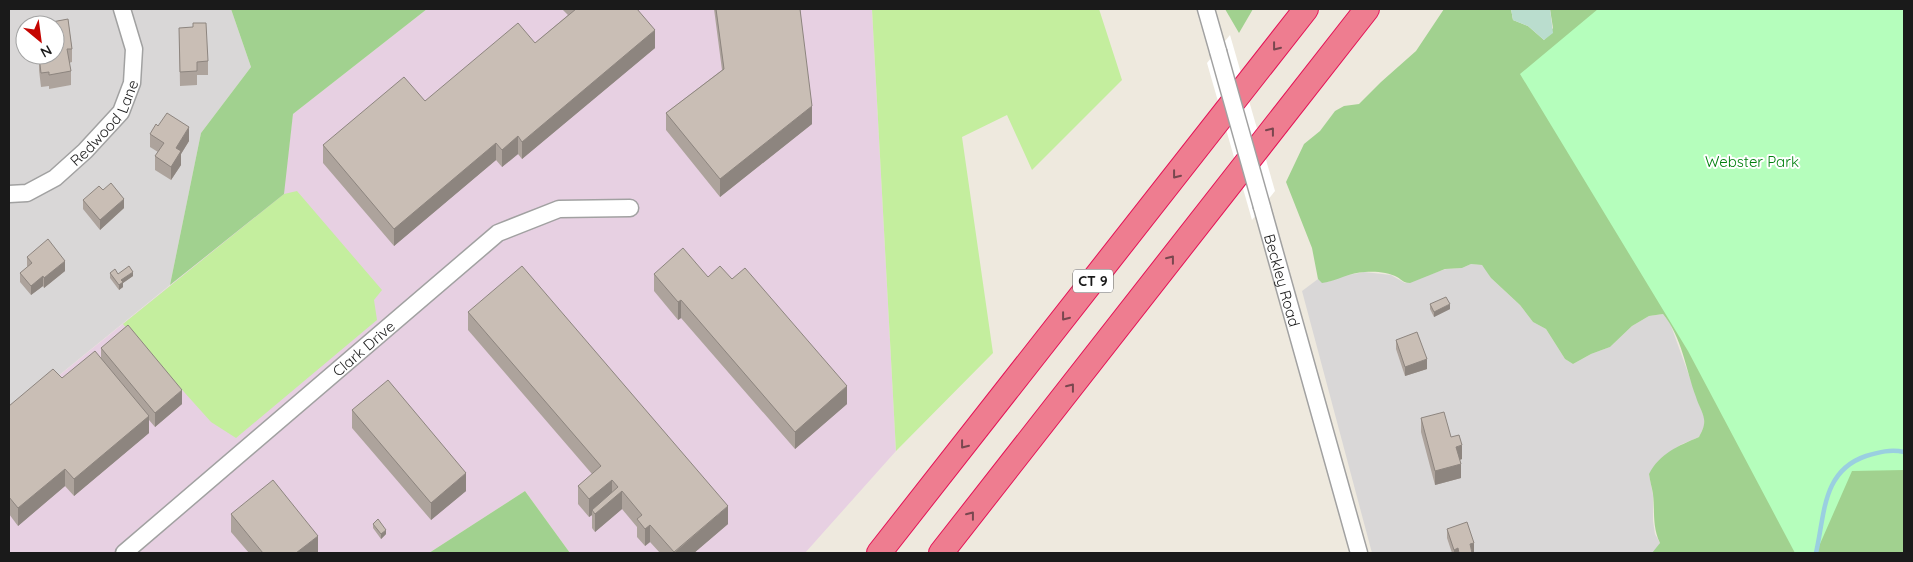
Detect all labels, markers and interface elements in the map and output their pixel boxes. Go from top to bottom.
north arrow [15,15,65,65]
text: N [37,41,55,62]
one-way arrow [1273,41,1281,50]
street label: Redwood Lane [66,77,142,170]
one-way arrow [1266,128,1274,137]
park label: Webster Park [1705,152,1799,171]
one-way arrow [1173,169,1181,178]
street label: Beckley Road [1260,232,1305,329]
one-way arrow [1165,255,1174,265]
road number: CT 9 [1073,270,1113,292]
one-way arrow [1062,311,1070,320]
street label: Clark Drive [328,316,399,380]
one-way arrow [1065,384,1073,393]
one-way arrow [962,439,970,448]
one-way arrow [965,512,973,521]

